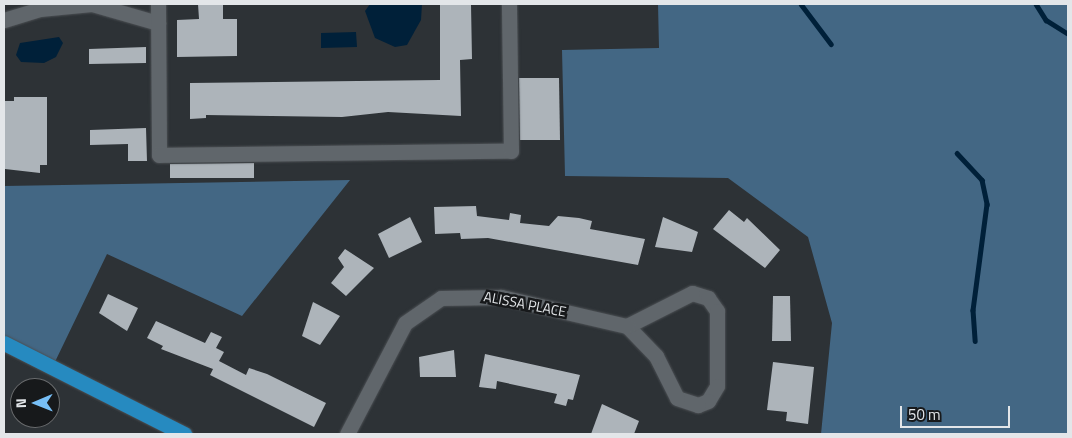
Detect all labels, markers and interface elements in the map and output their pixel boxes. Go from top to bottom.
street label: ALISSA PLACE [482,288,568,320]
north arrow [10,378,60,428]
scale bar [902,396,1012,428]
text: N [10,398,31,408]
text: 50 m [908,403,941,426]

